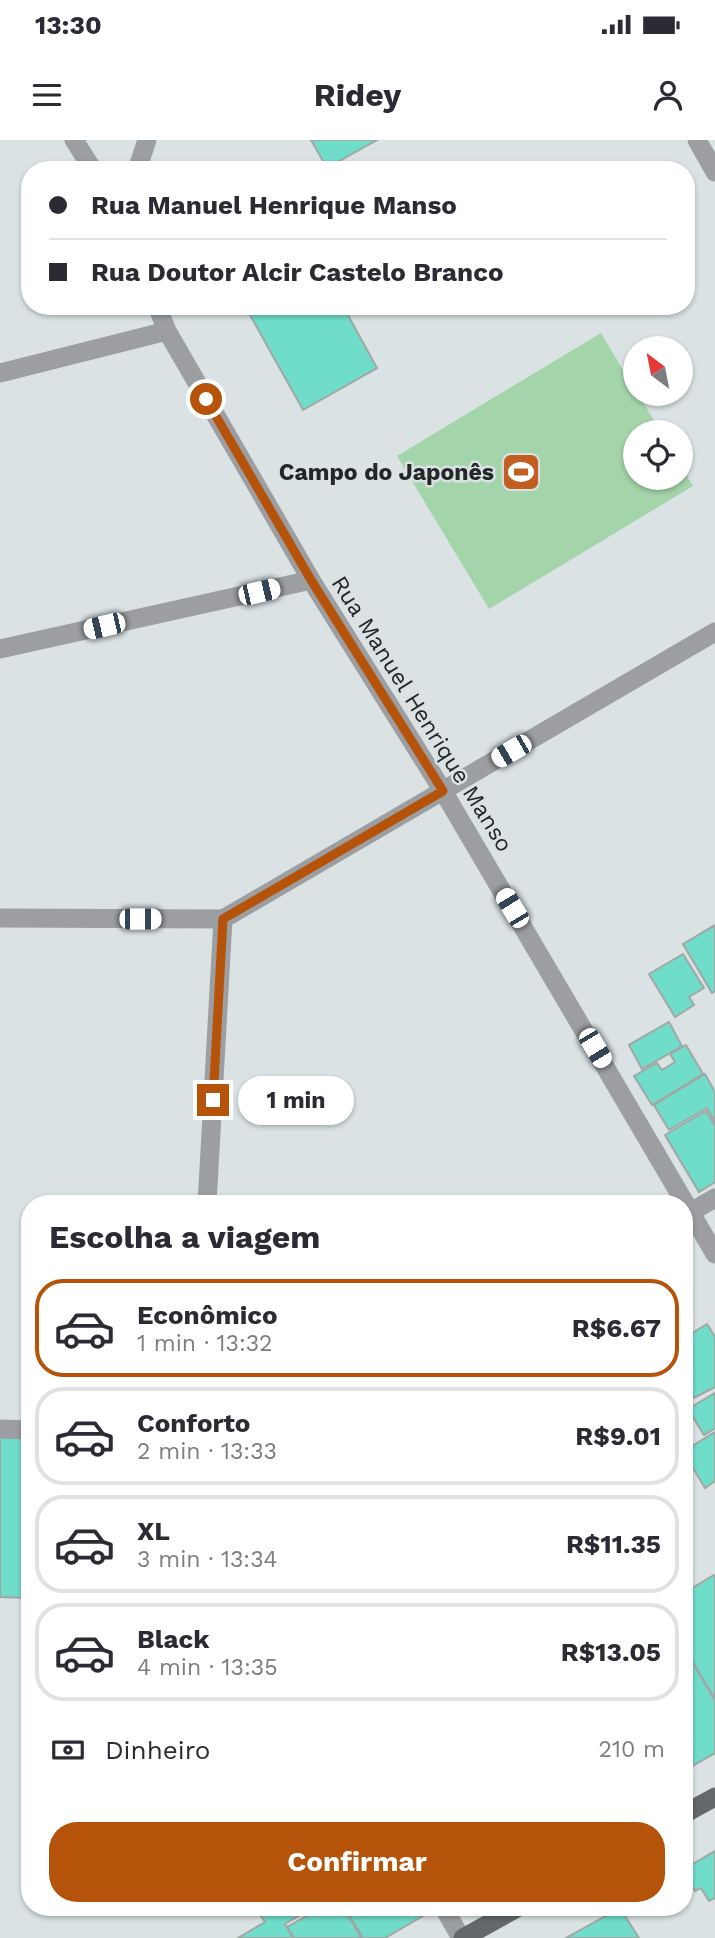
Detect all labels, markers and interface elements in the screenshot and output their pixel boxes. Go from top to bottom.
text: 13:30 [35,10,102,40]
icon: menu [28,76,66,114]
text: Ridey [314,76,401,114]
icon: person [649,76,687,114]
text: Rua Manuel Henrique Manso [91,190,457,220]
text: Rua Doutor Alcir Castelo Branco [91,257,504,287]
north arrow [623,336,693,406]
map controls [623,336,693,490]
route start [190,383,222,415]
button: locate [623,420,693,490]
sports icon: Campo do Japonês [500,451,542,493]
place label: Campo do Japonês [279,459,494,486]
street label: Rua Manuel Henrique Manso [326,571,518,857]
car [237,577,282,607]
car [82,611,127,641]
car [488,731,535,771]
car [493,885,532,931]
car [120,909,162,930]
car [576,1025,615,1071]
callout: 1 min [238,1076,353,1124]
route end [197,1084,229,1116]
text: 1 min [266,1087,326,1114]
text: Escolha a viagem [49,1218,320,1256]
icon: car [53,1297,116,1360]
text: Econômico [137,1300,278,1330]
text: R$6.67 [572,1313,661,1343]
text: 1 min · 13:32 [137,1330,273,1357]
icon: car [53,1405,116,1468]
text: Conforto [137,1408,250,1438]
text: R$9.01 [575,1421,661,1451]
text: 2 min · 13:33 [137,1438,277,1465]
icon: car [53,1513,116,1576]
text: XL [137,1516,170,1546]
text: R$11.35 [566,1529,661,1559]
text: 3 min · 13:34 [137,1546,278,1573]
icon: car [53,1621,116,1684]
text: Black [137,1624,209,1654]
text: R$13.05 [561,1637,661,1667]
text: 4 min · 13:35 [137,1654,278,1681]
icon: cash [49,1731,87,1769]
text: Dinheiro [105,1735,210,1765]
text: 210 m [599,1736,665,1763]
button: Confirmar [49,1822,665,1902]

